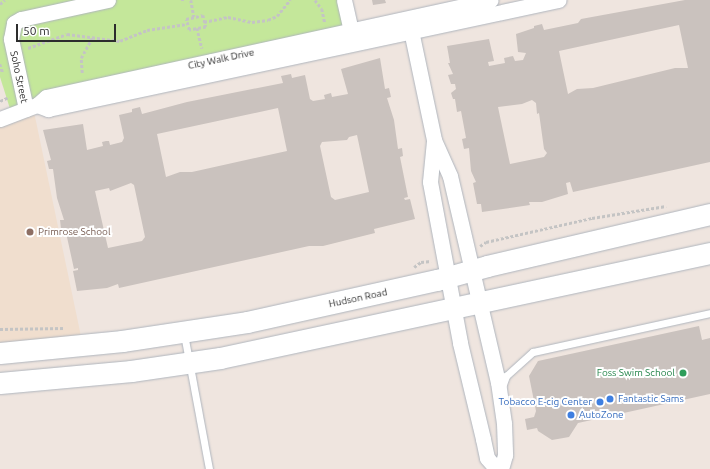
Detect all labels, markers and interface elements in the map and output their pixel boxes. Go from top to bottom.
scale bar [18,16,118,42]
text: 50 m [23,24,50,37]
street label: City Walk Drive [187,46,255,72]
street label: Soho Street [8,50,30,104]
place label: Primrose School [38,226,111,238]
marker: Primrose School [25,227,35,237]
street label: Hudson Road [328,286,388,310]
place label: Foss Swim School [597,367,675,379]
marker: Foss Swim School [678,368,688,378]
place label: Fantastic Sams [618,393,684,405]
marker: Fantastic Sams [605,394,615,404]
place label: Tobacco E-cig Center [499,396,592,408]
marker: Tobacco E-cig Center [595,397,605,407]
place label: AutoZone [579,409,624,421]
marker: AutoZone [566,410,576,420]

